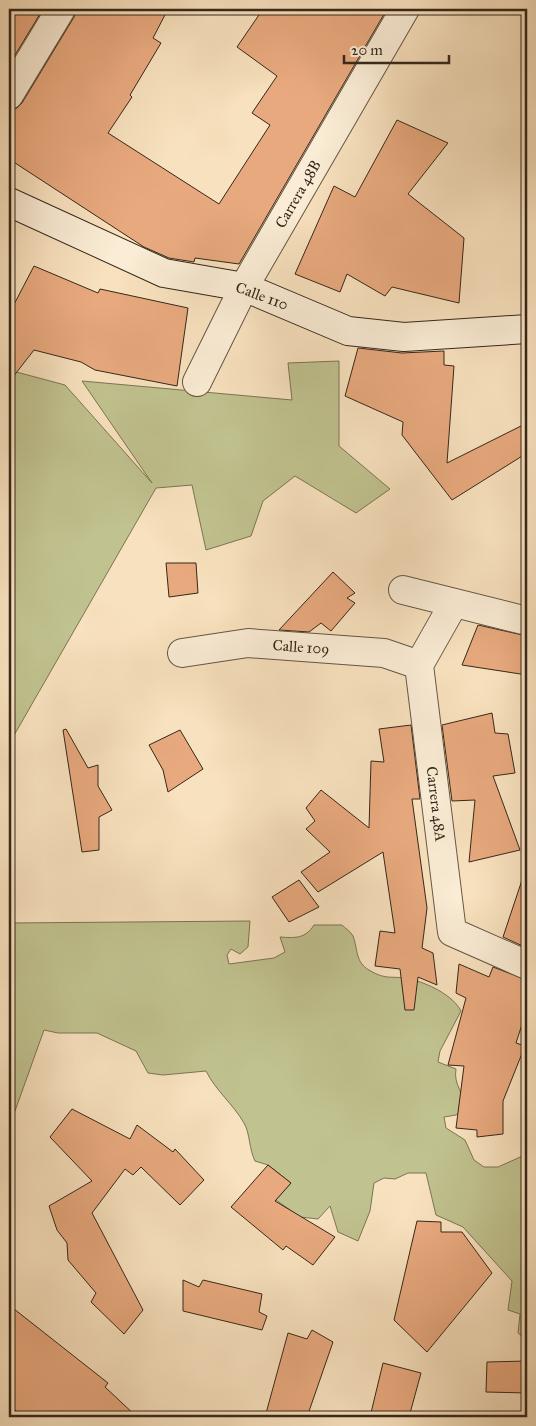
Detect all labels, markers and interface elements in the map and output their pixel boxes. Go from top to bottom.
scale bar [344,32,448,64]
text: 20 m [351,41,383,59]
street label: Carrera 48B [271,157,325,231]
street label: Calle 110 [233,278,291,314]
street label: Calle 109 [272,636,330,658]
street label: Carrera 48A [422,765,450,843]

